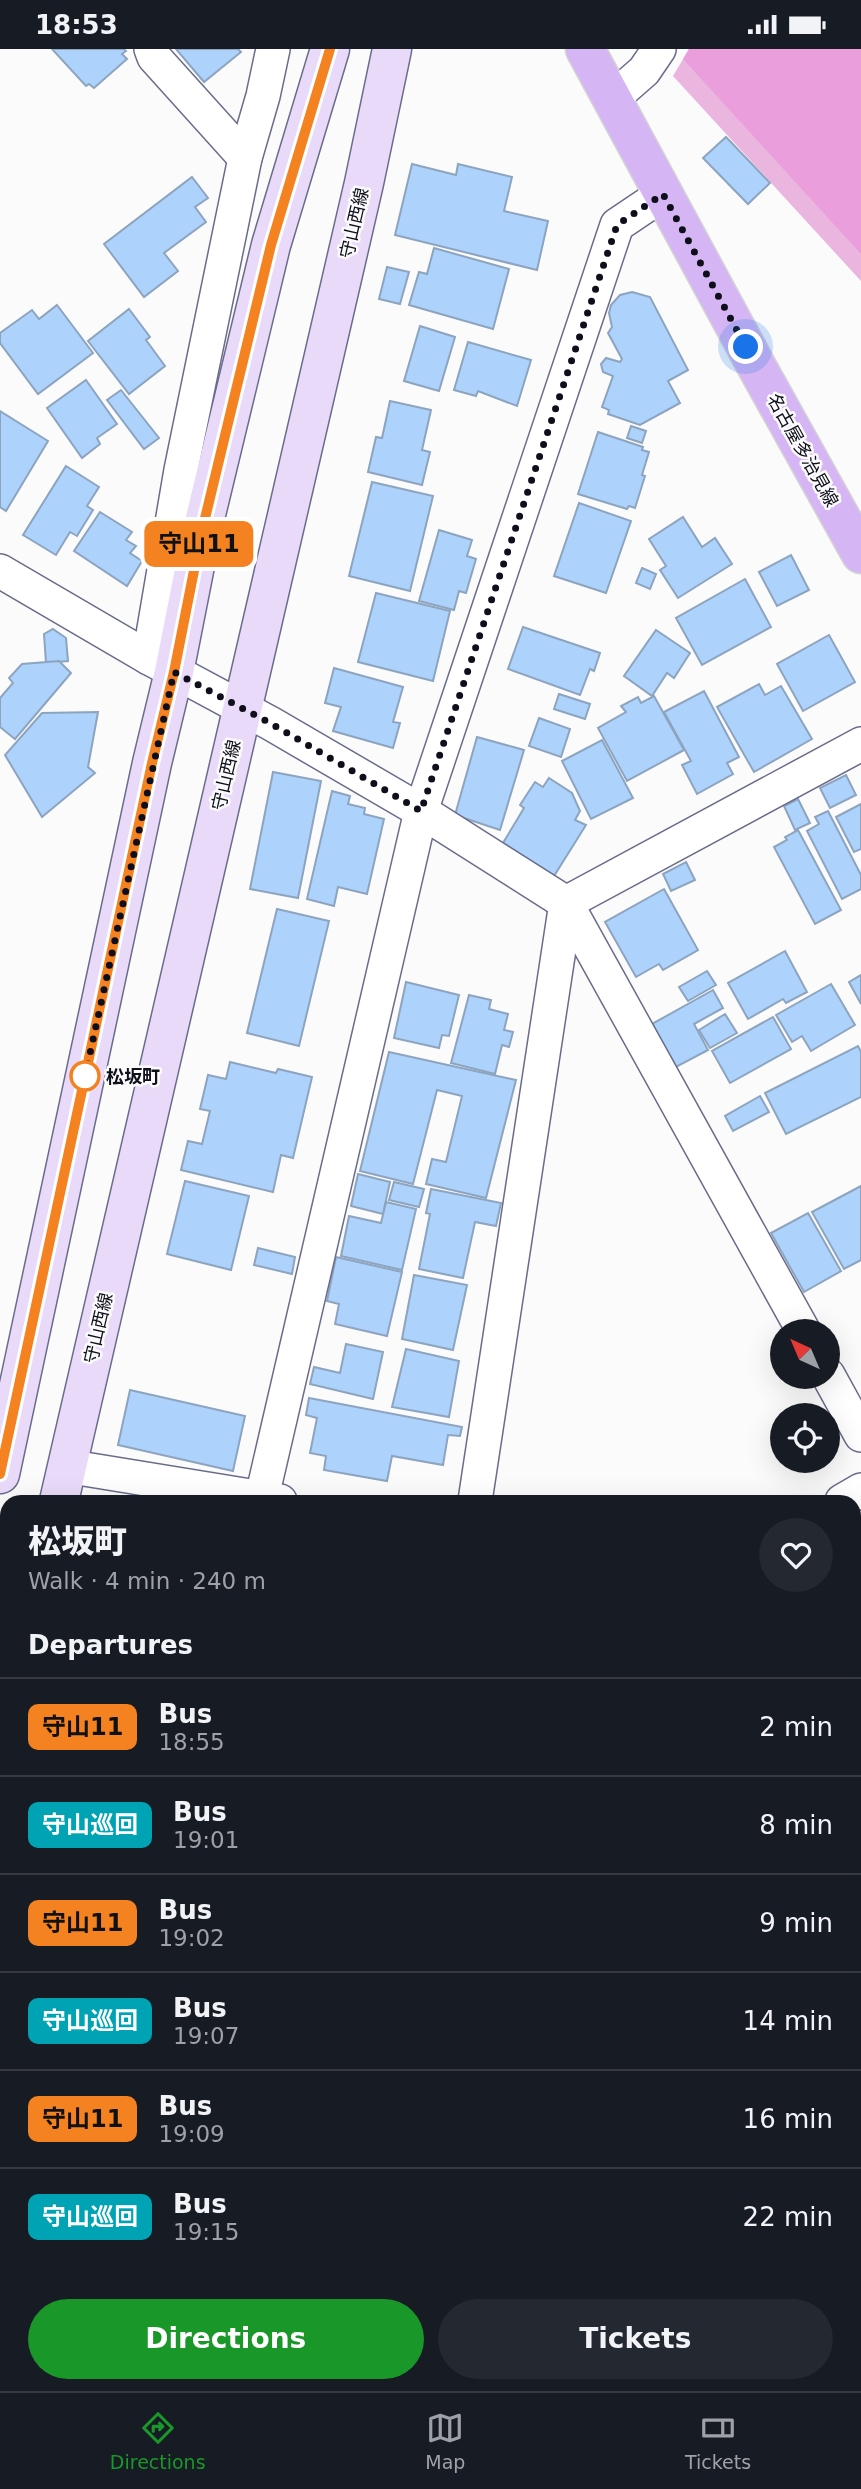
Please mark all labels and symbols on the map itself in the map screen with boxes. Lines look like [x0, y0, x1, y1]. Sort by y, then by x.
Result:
street label: 守山西線 [336, 186, 372, 260]
your location [728, 329, 763, 364]
street label: 名古屋多治見線 [763, 390, 843, 510]
line badge: 守山11 [150, 521, 248, 567]
street label: 守山西線 [208, 738, 244, 812]
marker: 松坂町 [70, 1061, 100, 1091]
place label: 松坂町 [106, 1066, 160, 1087]
street label: 守山西線 [80, 1291, 116, 1365]
north arrow [770, 1319, 840, 1389]

